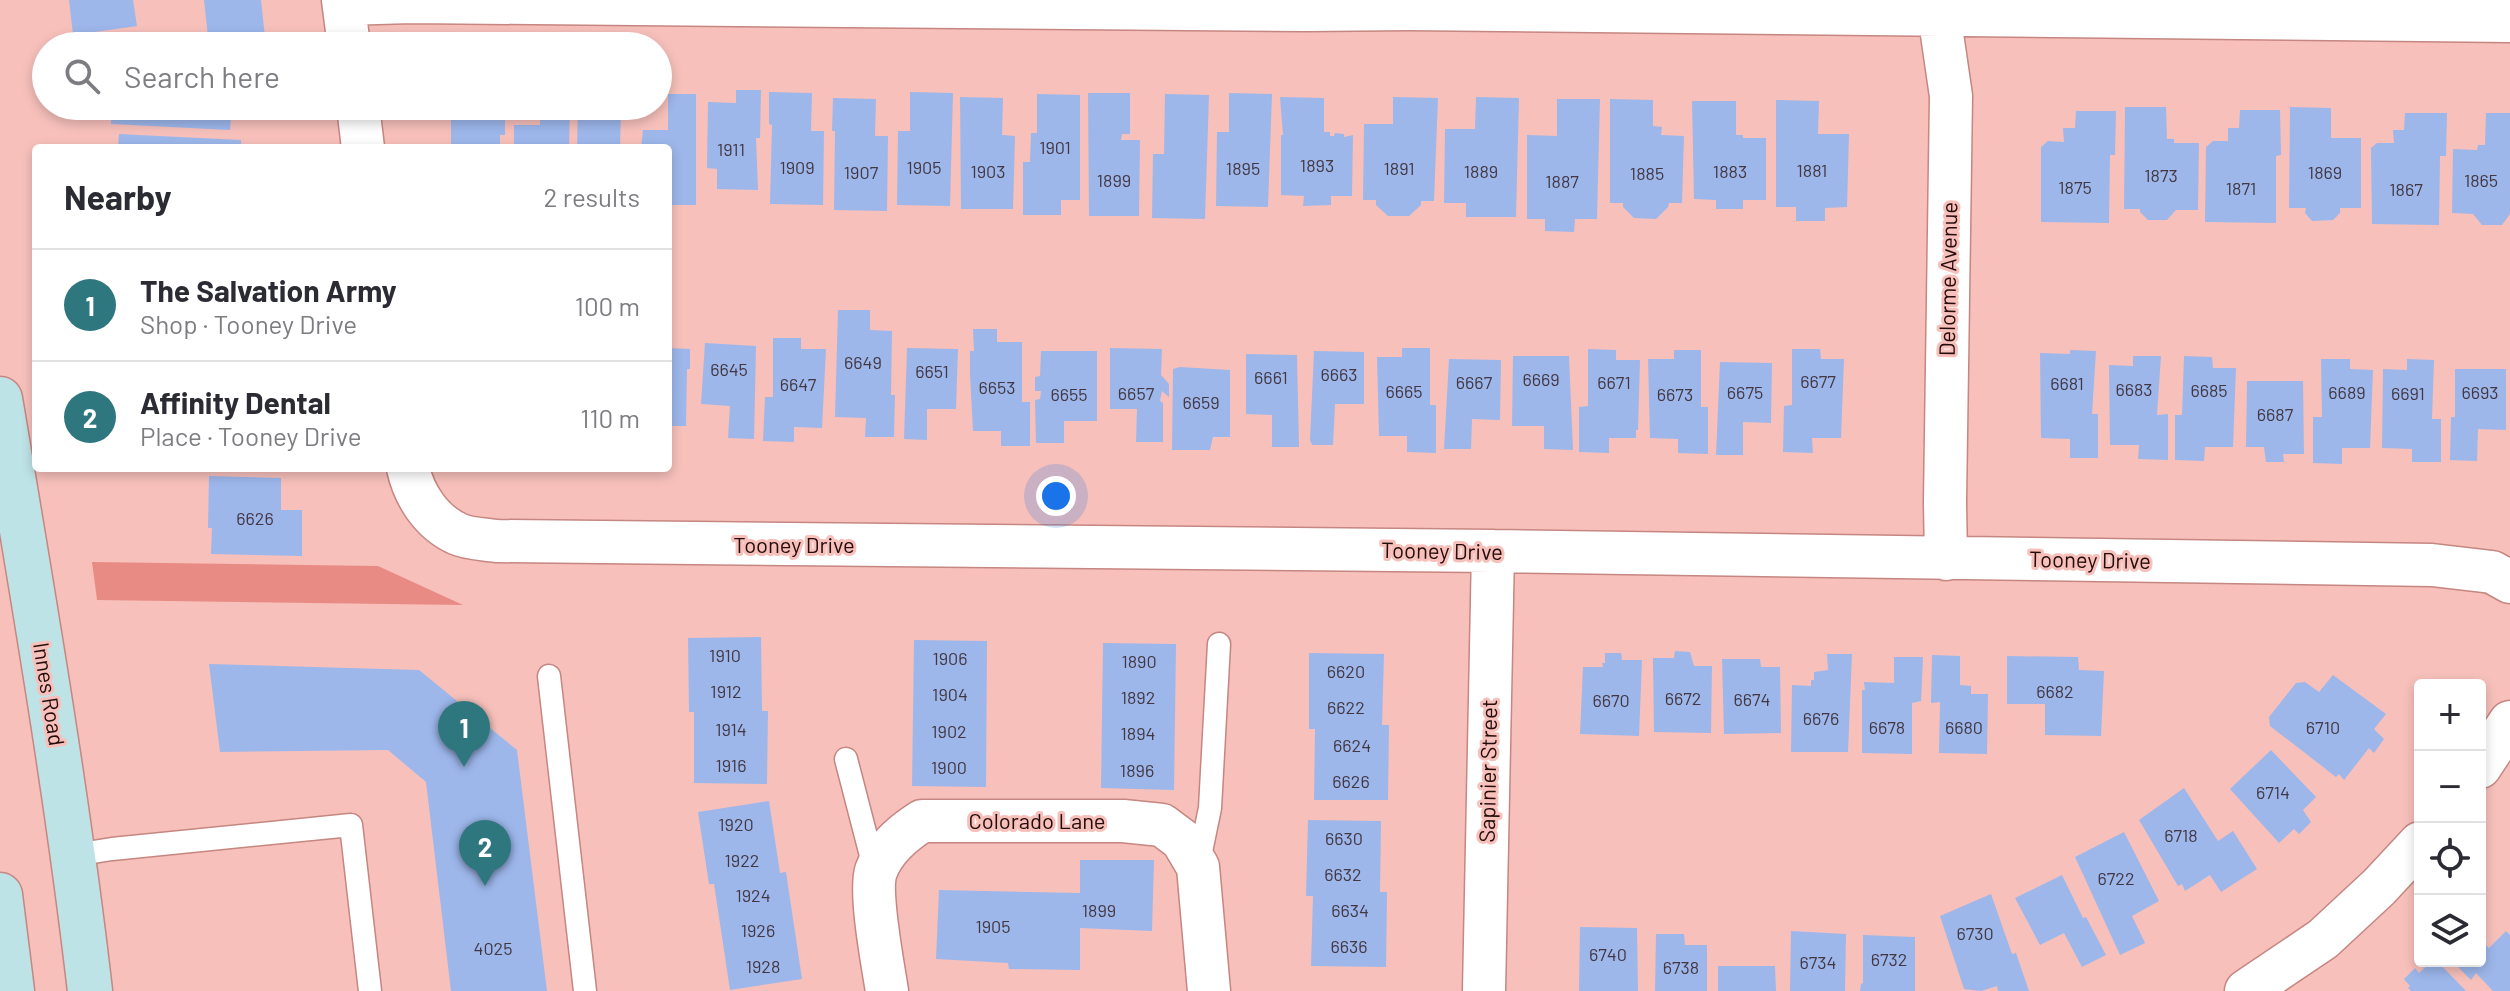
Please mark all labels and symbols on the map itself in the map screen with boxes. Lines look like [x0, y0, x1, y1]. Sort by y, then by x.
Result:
house number: 1901 [1039, 136, 1071, 158]
house number: 1911 [717, 138, 745, 160]
house number: 1893 [1300, 154, 1334, 176]
house number: 1909 [779, 156, 815, 178]
house number: 1905 [906, 156, 942, 178]
house number: 1895 [1226, 157, 1260, 179]
house number: 1891 [1384, 157, 1415, 179]
house number: 1881 [1797, 159, 1827, 181]
house number: 1903 [970, 160, 1006, 182]
house number: 1889 [1464, 160, 1498, 182]
house number: 1883 [1713, 160, 1747, 182]
house number: 1907 [844, 161, 879, 183]
house number: 1869 [2308, 161, 2342, 183]
house number: 1885 [1630, 162, 1664, 184]
house number: 1873 [2144, 164, 2178, 186]
house number: 1899 [1097, 169, 1131, 191]
house number: 1865 [2464, 169, 2498, 191]
house number: 1887 [1545, 170, 1579, 192]
house number: 1875 [2058, 176, 2092, 198]
house number: 1871 [2226, 177, 2256, 199]
house number: 1867 [2389, 178, 2423, 200]
street label: Delorme Avenue [1933, 202, 1961, 356]
house number: 6649 [844, 351, 882, 373]
house number: 6645 [710, 358, 748, 380]
house number: 6651 [915, 360, 949, 382]
house number: 6663 [1320, 363, 1358, 385]
house number: 6661 [1254, 366, 1288, 388]
house number: 6669 [1522, 368, 1560, 390]
house number: 6677 [1800, 370, 1836, 392]
house number: 6667 [1456, 371, 1493, 393]
house number: 6671 [1597, 371, 1631, 393]
house number: 6681 [2050, 372, 2084, 394]
house number: 6647 [780, 373, 817, 395]
house number: 6653 [978, 376, 1016, 398]
house number: 6683 [2115, 378, 2153, 400]
house number: 6685 [2190, 379, 2228, 401]
house number: 6665 [1385, 380, 1423, 402]
house number: 6675 [1727, 381, 1763, 403]
house number: 6689 [2328, 381, 2366, 403]
house number: 6693 [2461, 381, 2499, 403]
house number: 6657 [1118, 382, 1155, 404]
house number: 6691 [2391, 382, 2425, 404]
house number: 6655 [1050, 383, 1088, 405]
house number: 6673 [1657, 383, 1693, 405]
house number: 6659 [1182, 391, 1220, 413]
house number: 6687 [2257, 403, 2294, 425]
your location [1036, 476, 1076, 516]
house number: 6626 [236, 507, 274, 529]
street label: Tooney Drive [733, 531, 855, 557]
street label: Tooney Drive [1381, 536, 1503, 564]
street label: Tooney Drive [2029, 545, 2151, 573]
street label: Innes Road [29, 640, 71, 747]
house number: 1910 [709, 644, 741, 666]
house number: 1906 [932, 647, 968, 669]
house number: 1890 [1121, 650, 1157, 672]
house number: 6620 [1327, 660, 1365, 682]
house number: 1912 [710, 680, 742, 702]
house number: 6682 [2036, 680, 2074, 702]
house number: 1904 [932, 683, 968, 705]
house number: 1892 [1121, 686, 1155, 708]
house number: 6672 [1665, 687, 1701, 709]
house number: 6674 [1734, 688, 1770, 710]
house number: 6670 [1592, 689, 1630, 711]
house number: 6622 [1327, 696, 1365, 718]
street label: Sapinier Street [1473, 699, 1501, 843]
pin: 1 [438, 701, 490, 767]
house number: 6676 [1803, 707, 1839, 729]
house number: 6678 [1869, 716, 1905, 738]
house number: 6680 [1945, 716, 1983, 738]
house number: 6710 [2306, 716, 2340, 738]
house number: 1914 [715, 718, 747, 740]
house number: 1902 [931, 720, 967, 742]
house number: 1894 [1121, 722, 1155, 744]
house number: 6624 [1333, 734, 1371, 756]
house number: 1916 [716, 754, 746, 776]
house number: 1900 [931, 756, 967, 778]
house number: 1896 [1120, 759, 1154, 781]
house number: 6626 [1332, 770, 1370, 792]
house number: 6714 [2256, 781, 2290, 803]
street label: Colorado Lane [968, 807, 1106, 833]
house number: 1920 [718, 813, 754, 835]
pin: 2 [459, 820, 511, 886]
house number: 6718 [2164, 824, 2198, 846]
house number: 6630 [1325, 827, 1363, 849]
house number: 1922 [725, 849, 759, 871]
house number: 6632 [1324, 863, 1362, 885]
house number: 6722 [2097, 867, 2135, 889]
house number: 1924 [735, 884, 771, 906]
house number: 1899 [1082, 899, 1116, 921]
house number: 6634 [1331, 899, 1369, 921]
house number: 1905 [975, 915, 1011, 937]
house number: 1926 [741, 919, 775, 941]
house number: 6730 [1956, 922, 1994, 944]
house number: 6636 [1330, 935, 1368, 957]
house number: 4025 [474, 937, 513, 959]
house number: 6740 [1589, 943, 1627, 965]
house number: 6732 [1871, 948, 1907, 970]
house number: 6734 [1800, 951, 1836, 973]
house number: 1928 [746, 955, 780, 977]
house number: 6738 [1663, 956, 1699, 978]

